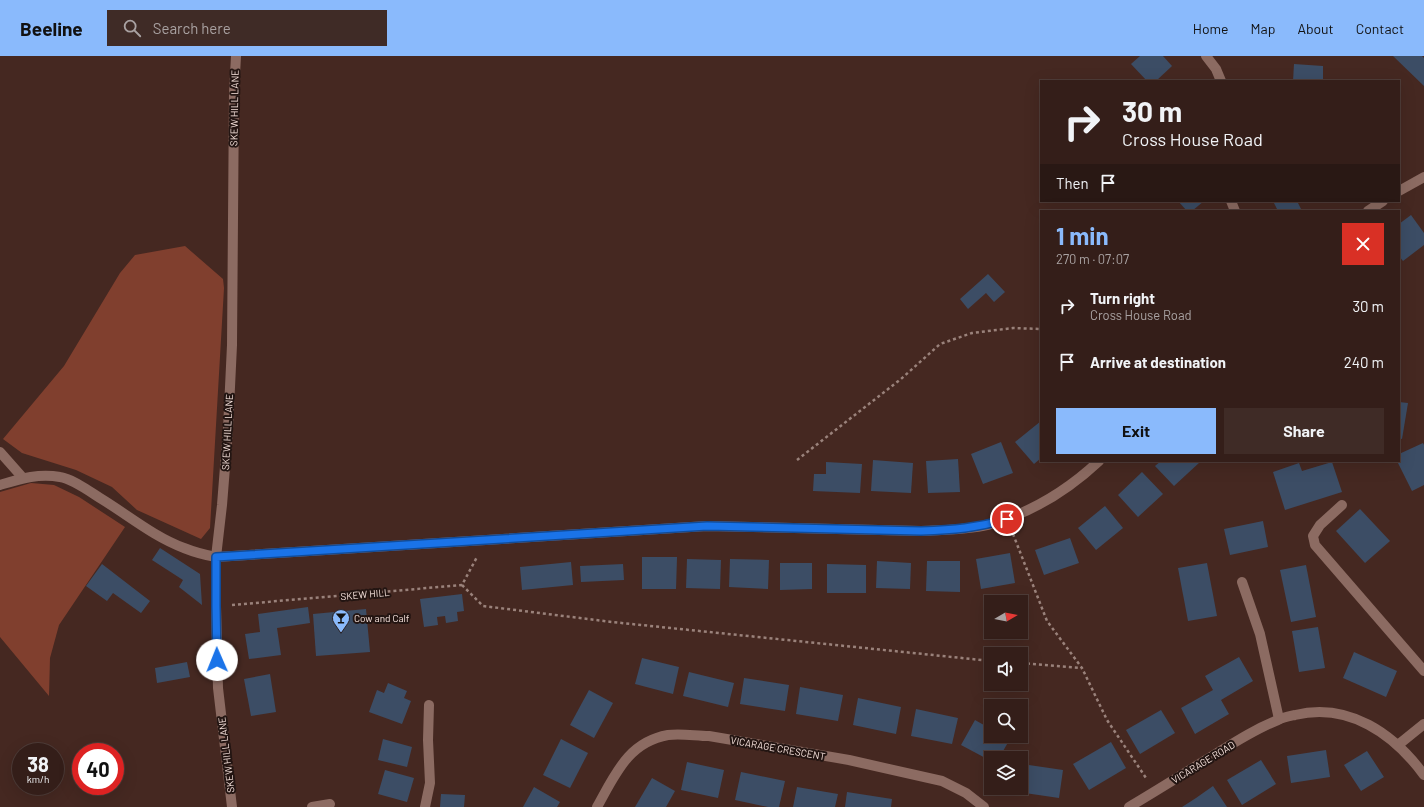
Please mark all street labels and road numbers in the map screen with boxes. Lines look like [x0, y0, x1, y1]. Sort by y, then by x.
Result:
street label: SKEW HILL LANE [227, 70, 241, 146]
street label: SKEW HILL LANE [219, 394, 235, 470]
street label: SKEW HILL [340, 586, 390, 602]
street label: SKEW HILL LANE [215, 716, 237, 794]
street label: VICARAGE CRESCENT [730, 734, 827, 762]
street label: VICARAGE ROAD [1169, 738, 1237, 786]

